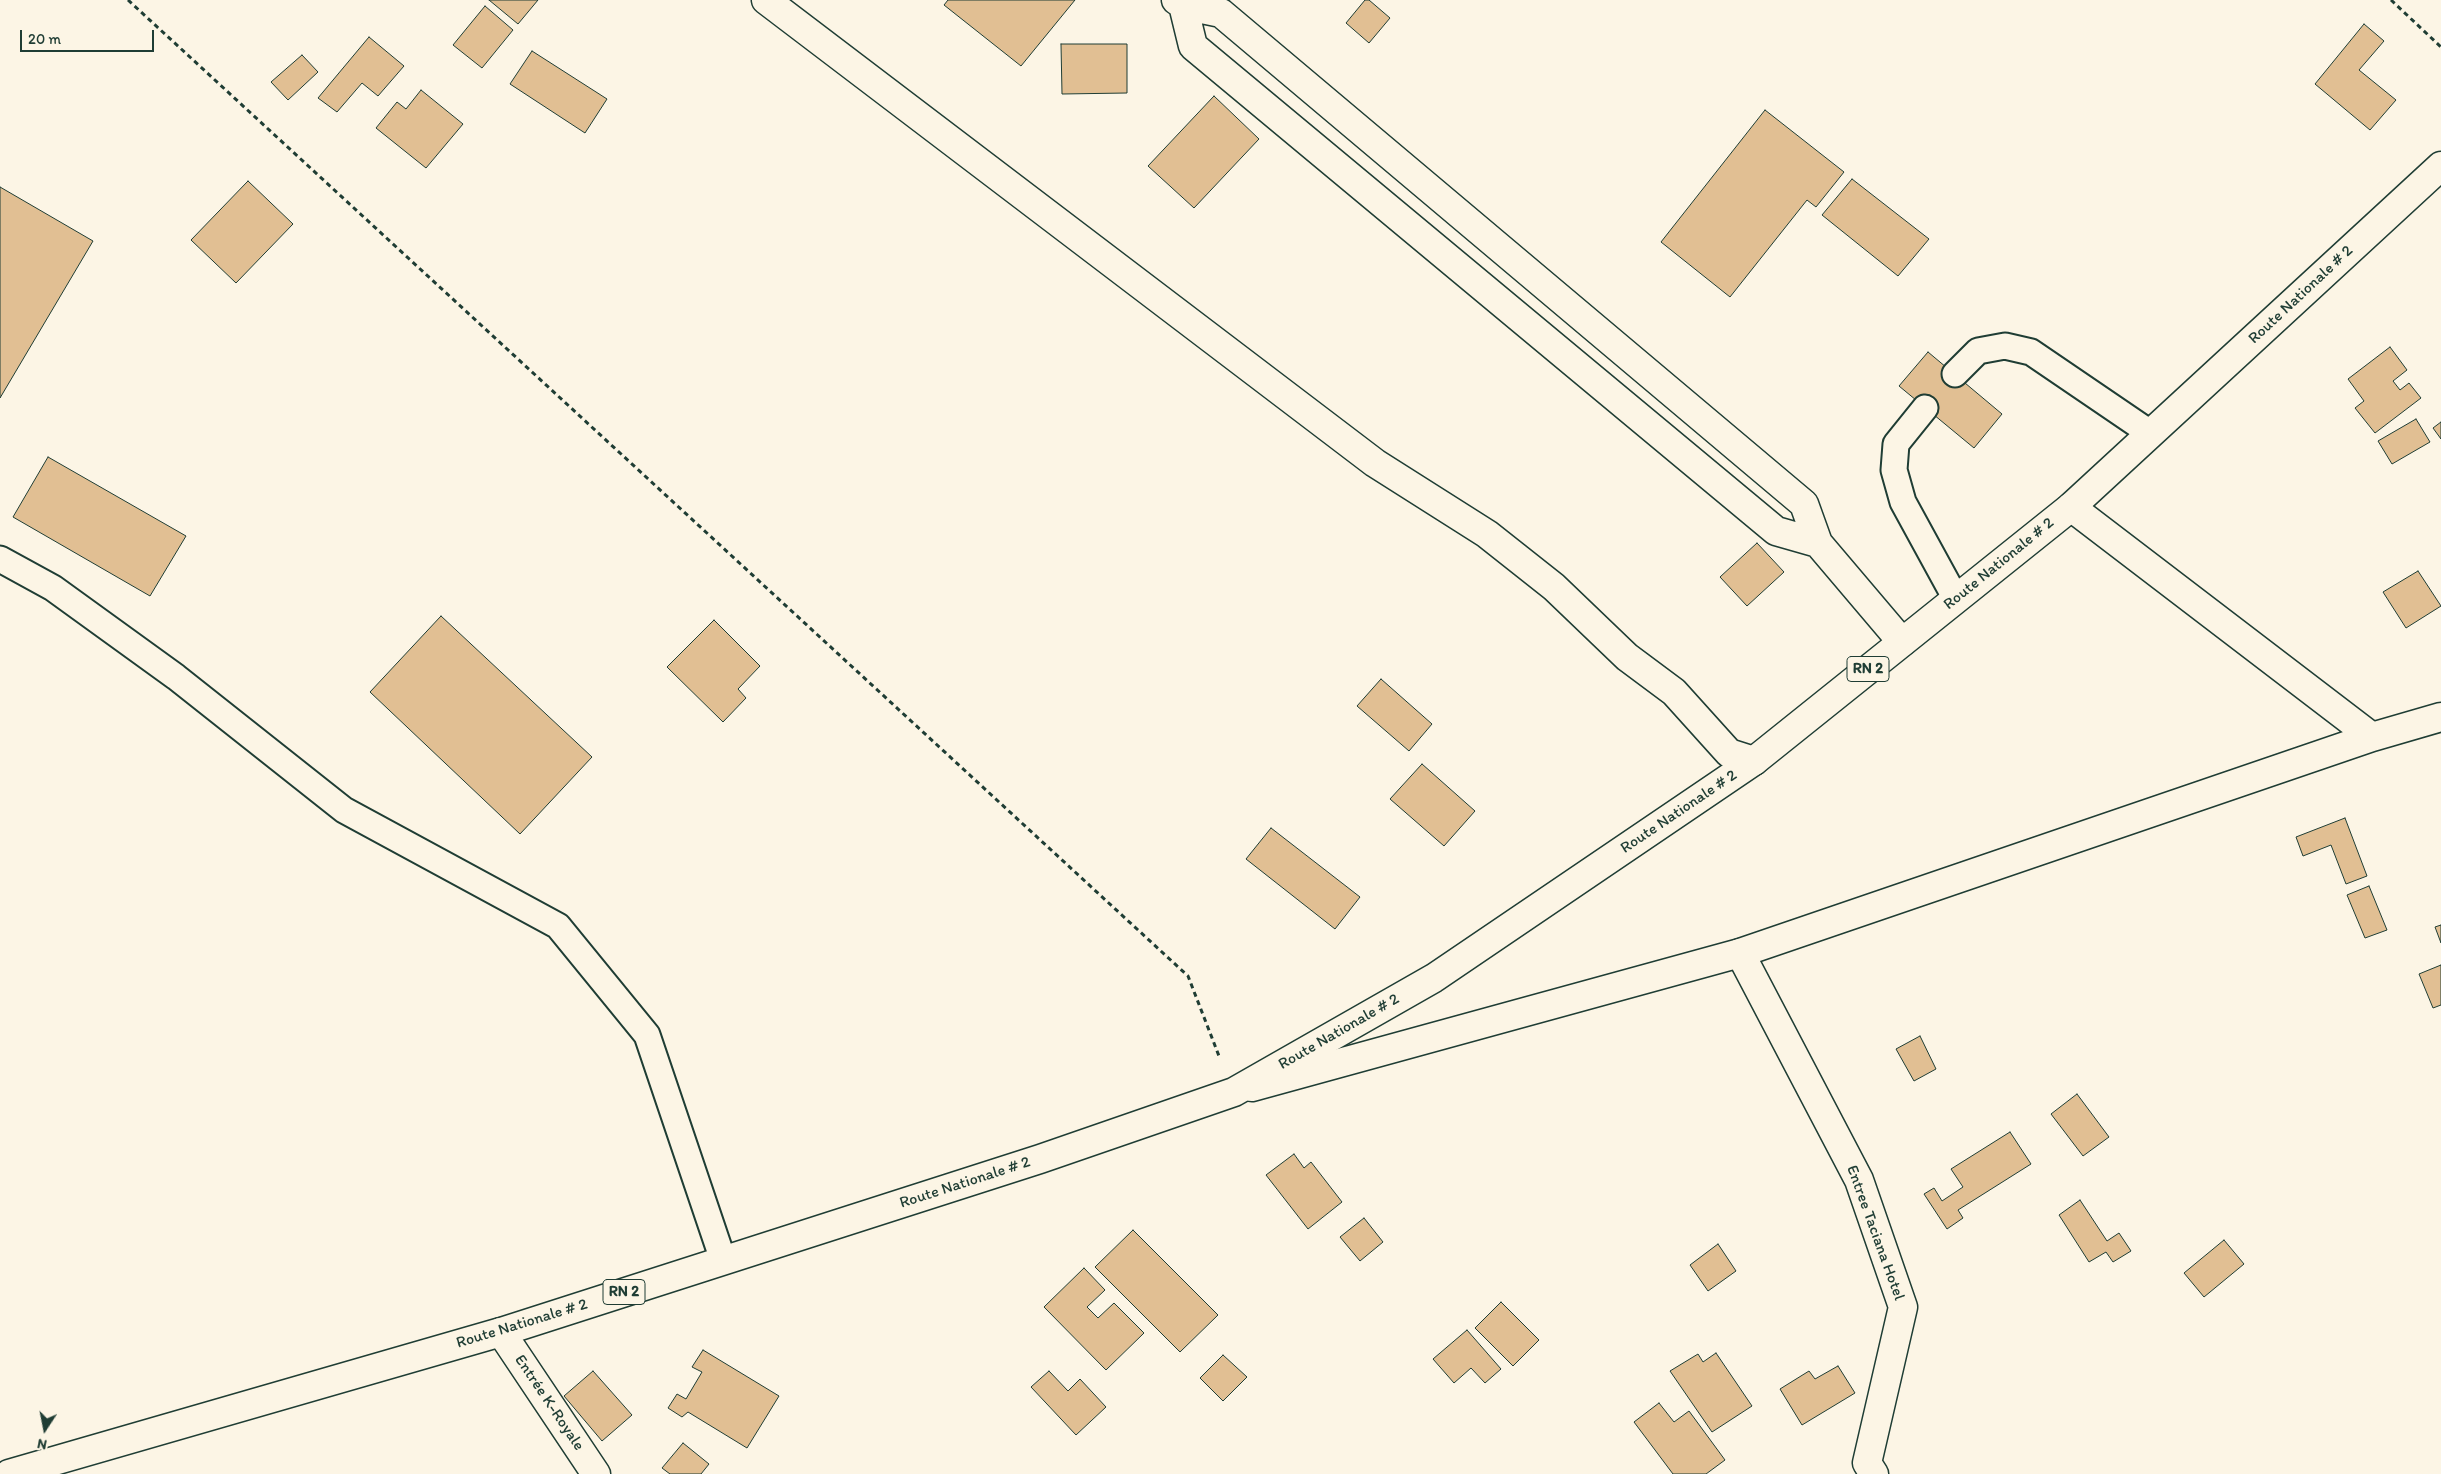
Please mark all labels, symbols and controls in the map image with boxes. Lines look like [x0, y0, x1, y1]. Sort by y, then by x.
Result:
scale bar [22, 20, 156, 52]
text: 20 m [28, 30, 61, 48]
street label: Route Nationale # 2 [2245, 242, 2357, 348]
street label: Route Nationale # 2 [1940, 514, 2058, 614]
road number: RN 2 [1847, 656, 1889, 682]
street label: Route Nationale # 2 [1617, 766, 1741, 858]
street label: Route Nationale # 2 [1275, 990, 1403, 1074]
street label: Route Nationale # 2 [897, 1153, 1033, 1213]
street label: Entree Taciana Hotel [1842, 1163, 1908, 1303]
road number: RN 2 [603, 1280, 645, 1304]
street label: Route Nationale # 2 [454, 1295, 590, 1353]
street label: Entrée K-Royale [510, 1351, 588, 1455]
north arrow [20, 1404, 70, 1454]
text: N [36, 1435, 48, 1453]

